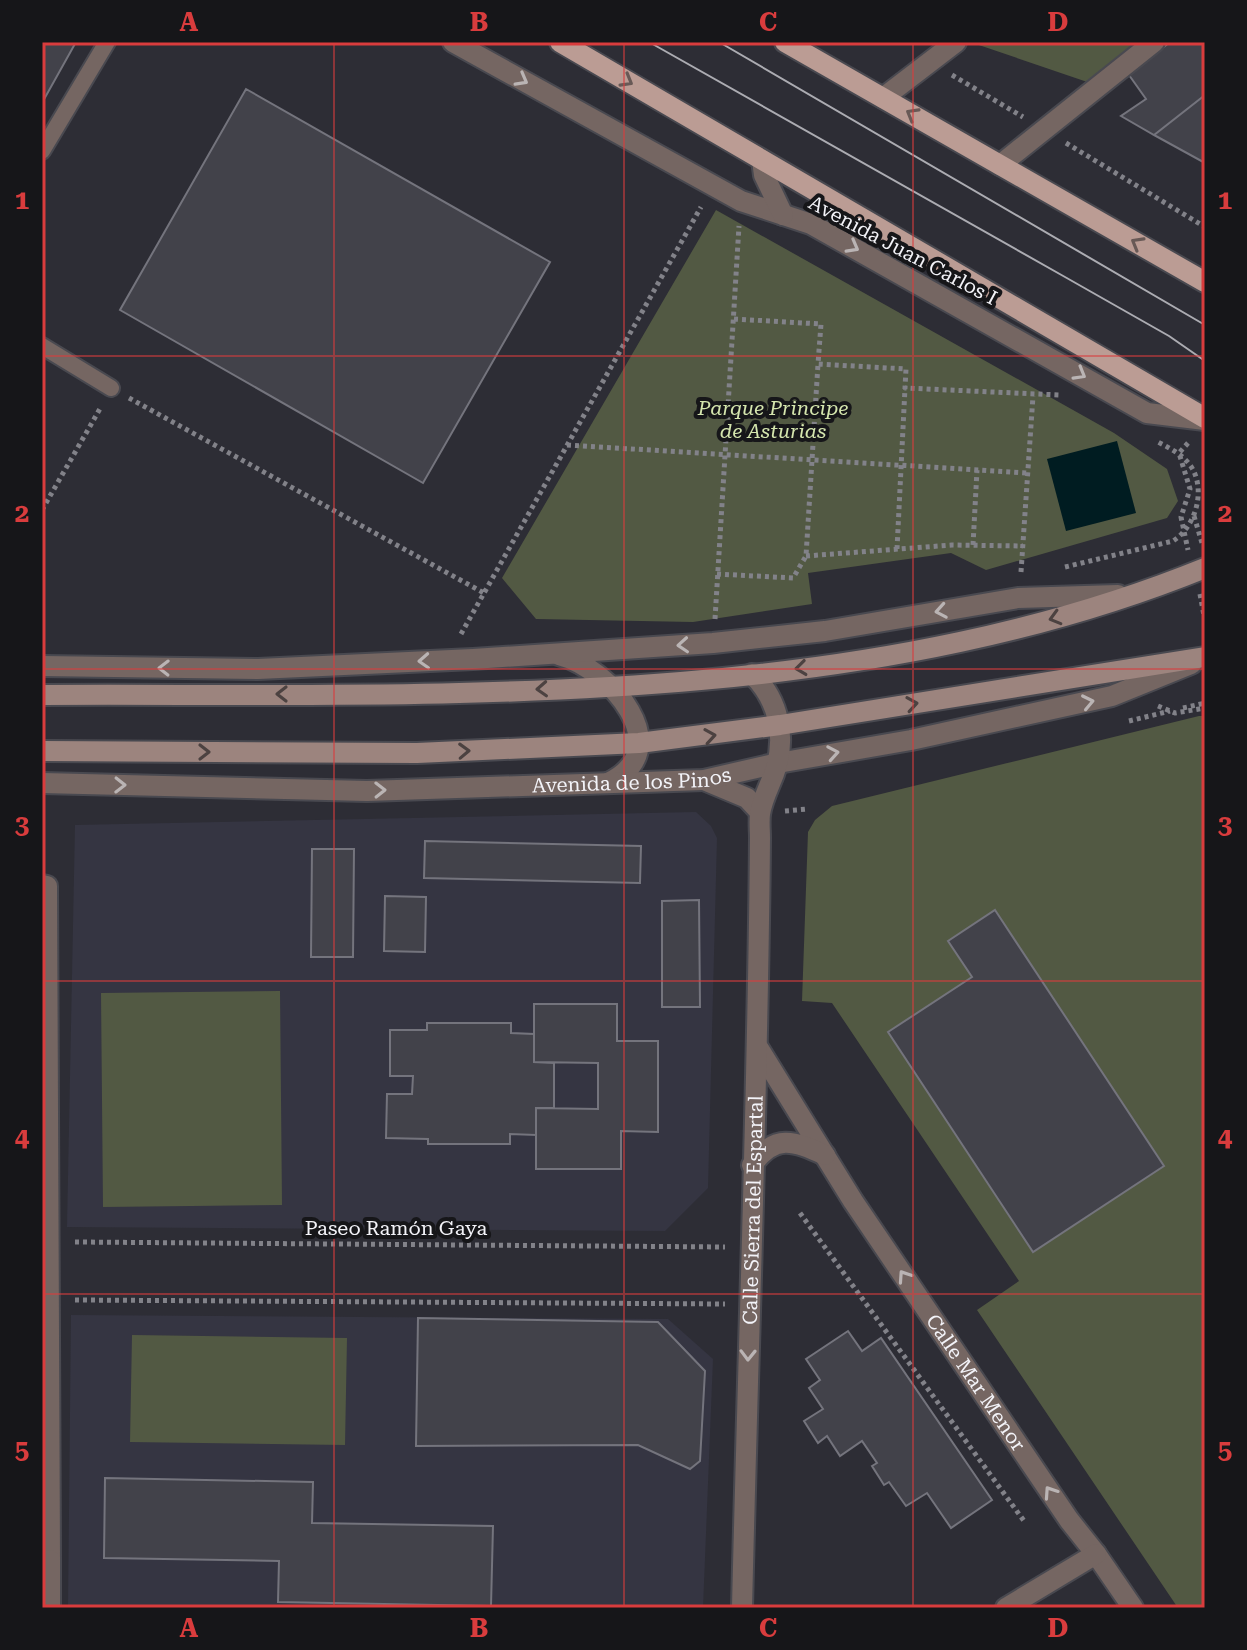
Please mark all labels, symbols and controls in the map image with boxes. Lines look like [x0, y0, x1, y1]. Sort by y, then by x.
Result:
text: A [180, 7, 199, 37]
text: B [470, 7, 488, 37]
text: C [759, 7, 777, 37]
text: D [1048, 7, 1068, 37]
one-way arrow [513, 70, 527, 86]
one-way arrow [618, 71, 633, 87]
one-way arrow [906, 108, 921, 124]
text: 1 [15, 185, 29, 215]
text: 1 [1218, 185, 1232, 215]
street label: Avenida Juan Carlos I [805, 190, 1001, 310]
one-way arrow [844, 237, 858, 253]
one-way arrow [1131, 237, 1146, 253]
one-way arrow [1071, 364, 1086, 380]
park label: Parque Principe de Asturias [697, 396, 848, 443]
text: 2 [15, 498, 29, 528]
text: 2 [1218, 498, 1232, 528]
one-way arrow [934, 602, 948, 619]
one-way arrow [1049, 609, 1063, 625]
one-way arrow [677, 636, 690, 653]
one-way arrow [417, 652, 430, 669]
one-way arrow [157, 659, 170, 676]
one-way arrow [794, 660, 807, 677]
one-way arrow [535, 680, 548, 697]
one-way arrow [275, 685, 288, 703]
one-way arrow [1080, 694, 1094, 711]
one-way arrow [905, 696, 919, 713]
one-way arrow [703, 728, 716, 745]
one-way arrow [458, 742, 471, 759]
one-way arrow [198, 743, 211, 761]
one-way arrow [826, 746, 840, 763]
street label: Avenida de los Pinos [532, 762, 733, 798]
one-way arrow [114, 776, 127, 793]
one-way arrow [374, 782, 387, 799]
text: 3 [15, 810, 29, 840]
text: 3 [1218, 810, 1232, 840]
street label: Calle Sierra del Espartal [738, 1095, 768, 1325]
text: 4 [15, 1122, 30, 1152]
text: 4 [1218, 1122, 1233, 1152]
street label: Paseo Ramón Gaya [305, 1216, 487, 1240]
one-way arrow [899, 1271, 914, 1285]
street label: Calle Mar Menor [921, 1310, 1031, 1456]
one-way arrow [739, 1349, 756, 1362]
text: 5 [15, 1435, 29, 1465]
text: 5 [1218, 1435, 1232, 1465]
one-way arrow [1045, 1486, 1060, 1500]
text: A [180, 1613, 199, 1643]
text: B [470, 1613, 488, 1643]
text: C [759, 1613, 777, 1643]
text: D [1048, 1613, 1068, 1643]

